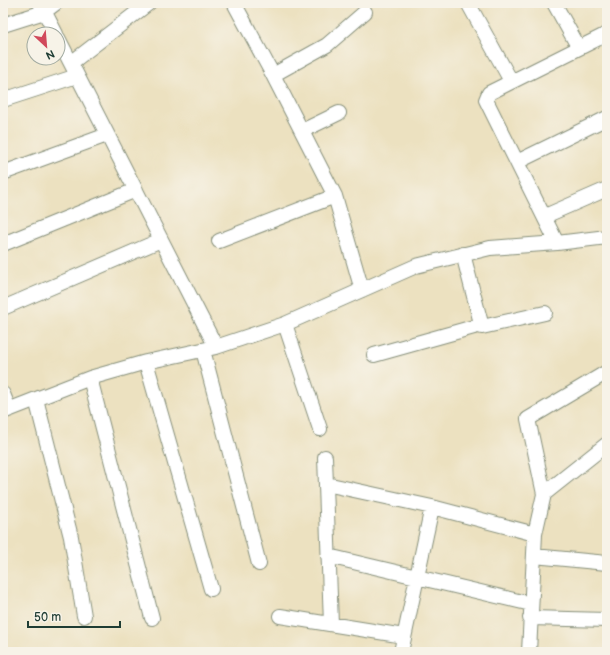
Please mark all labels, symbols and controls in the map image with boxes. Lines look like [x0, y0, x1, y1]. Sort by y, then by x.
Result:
north arrow [26, 26, 66, 66]
text: N [44, 47, 57, 62]
scale bar [28, 603, 120, 629]
text: 50 m [34, 610, 61, 625]

